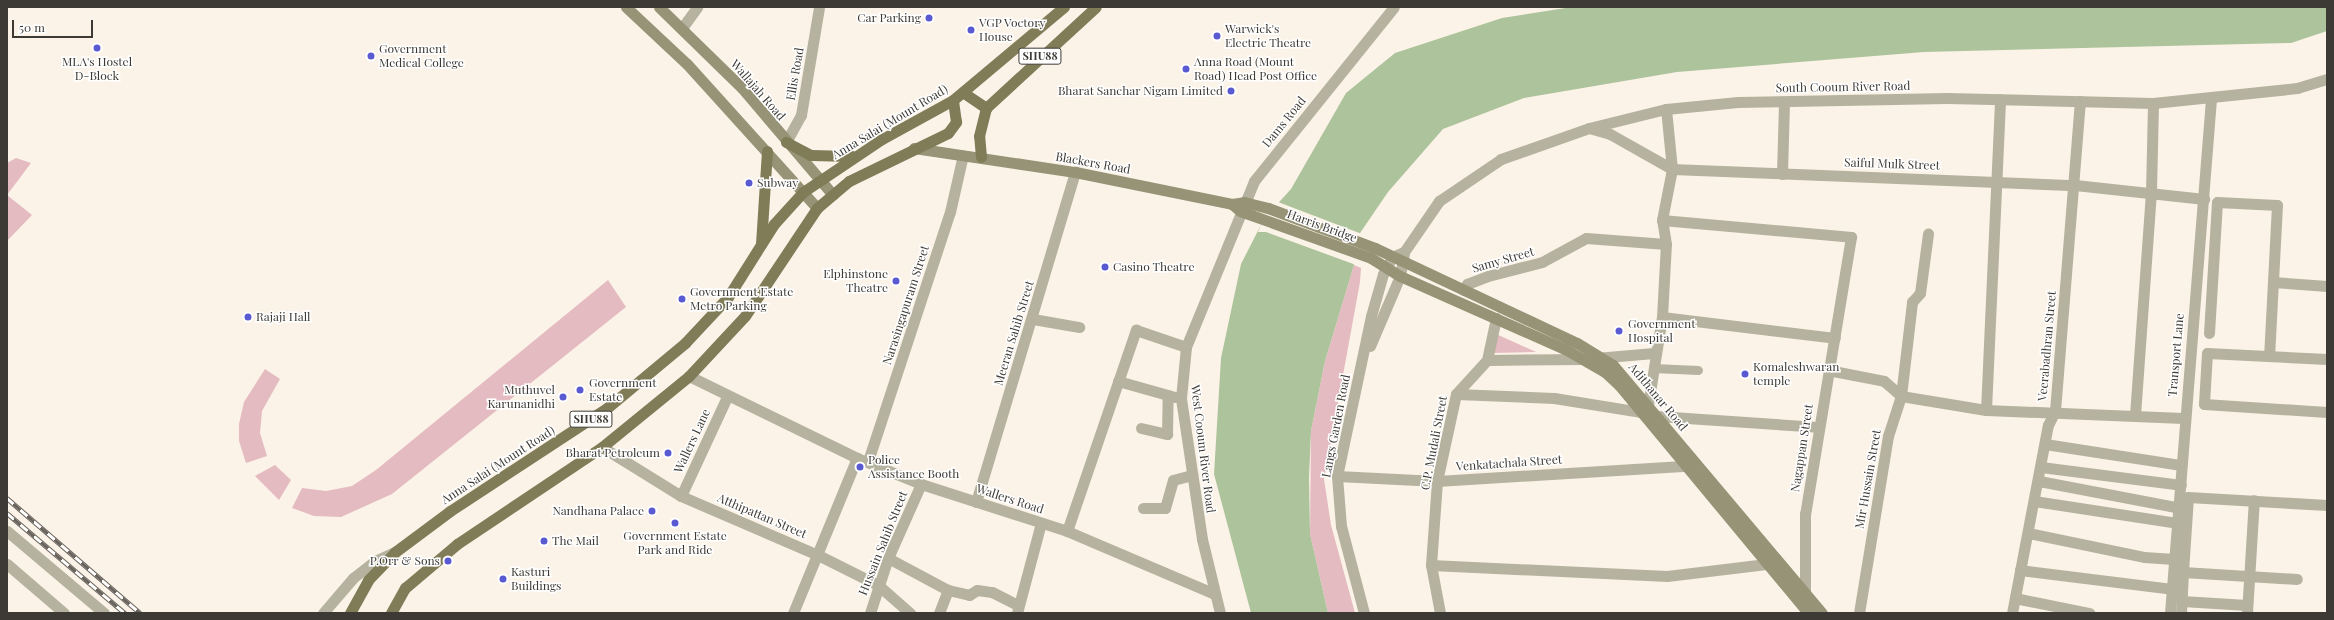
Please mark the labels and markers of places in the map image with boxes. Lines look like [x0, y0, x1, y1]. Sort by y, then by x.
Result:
place label: Car Parking [857, 11, 921, 25]
marker: Car Parking [924, 13, 934, 23]
place label: VGP Voctory House [979, 16, 1046, 44]
place label: Warwick's Electric Theatre [1225, 22, 1311, 50]
marker: VGP Voctory House [966, 25, 976, 35]
marker: Warwick's Electric Theatre [1212, 31, 1222, 41]
place label: Government Medical College [379, 42, 464, 70]
marker: MLA's Hostel D-Block [92, 43, 102, 53]
marker: Government Medical College [366, 51, 376, 61]
place label: MLA's Hostel D-Block [62, 55, 132, 83]
place label: Anna Road (Mount Road) Head Post Office [1194, 55, 1317, 83]
marker: Anna Road (Mount Road) Head Post Office [1181, 64, 1191, 74]
place label: Bharat Sanchar Nigam Limited [1058, 84, 1223, 98]
marker: Bharat Sanchar Nigam Limited [1226, 86, 1236, 96]
place label: Subway [757, 176, 798, 190]
marker: Subway [744, 178, 754, 188]
place label: Casino Theatre [1113, 260, 1195, 274]
marker: Casino Theatre [1100, 262, 1110, 272]
place label: Elphinstone Theatre [823, 267, 888, 295]
marker: Elphinstone Theatre [891, 276, 901, 286]
place label: Government Estate Metro Parking [690, 285, 794, 313]
marker: Government Estate Metro Parking [677, 294, 687, 304]
place label: Rajaji Hall [256, 310, 311, 324]
marker: Rajaji Hall [243, 312, 253, 322]
place label: Government Hospital [1628, 317, 1695, 345]
marker: Government Hospital [1613, 325, 1625, 337]
place label: Komaleshwaran temple [1753, 360, 1839, 388]
marker: Komaleshwaran temple [1740, 369, 1750, 379]
place label: Government Estate [589, 376, 656, 404]
place label: Muthuvel Karunanidhi [487, 383, 555, 411]
marker: Government Estate [574, 384, 586, 396]
marker: Muthuvel Karunanidhi [558, 392, 568, 402]
place label: Bharat Petroleum [565, 446, 660, 460]
marker: Bharat Petroleum [663, 448, 673, 458]
place label: Police Assistance Booth [868, 453, 959, 481]
marker: Police Assistance Booth [855, 462, 865, 472]
place label: Nandhana Palace [552, 504, 644, 518]
marker: Nandhana Palace [647, 506, 657, 516]
marker: Government Estate Park and Ride [670, 518, 680, 528]
place label: Government Estate Park and Ride [623, 529, 727, 557]
place label: The Mail [552, 534, 599, 548]
marker: The Mail [539, 536, 549, 546]
place label: P.Orr & Sons [370, 554, 440, 568]
marker: P.Orr & Sons [443, 556, 453, 566]
place label: Kasturi Buildings [511, 565, 561, 593]
marker: Kasturi Buildings [498, 574, 508, 584]

